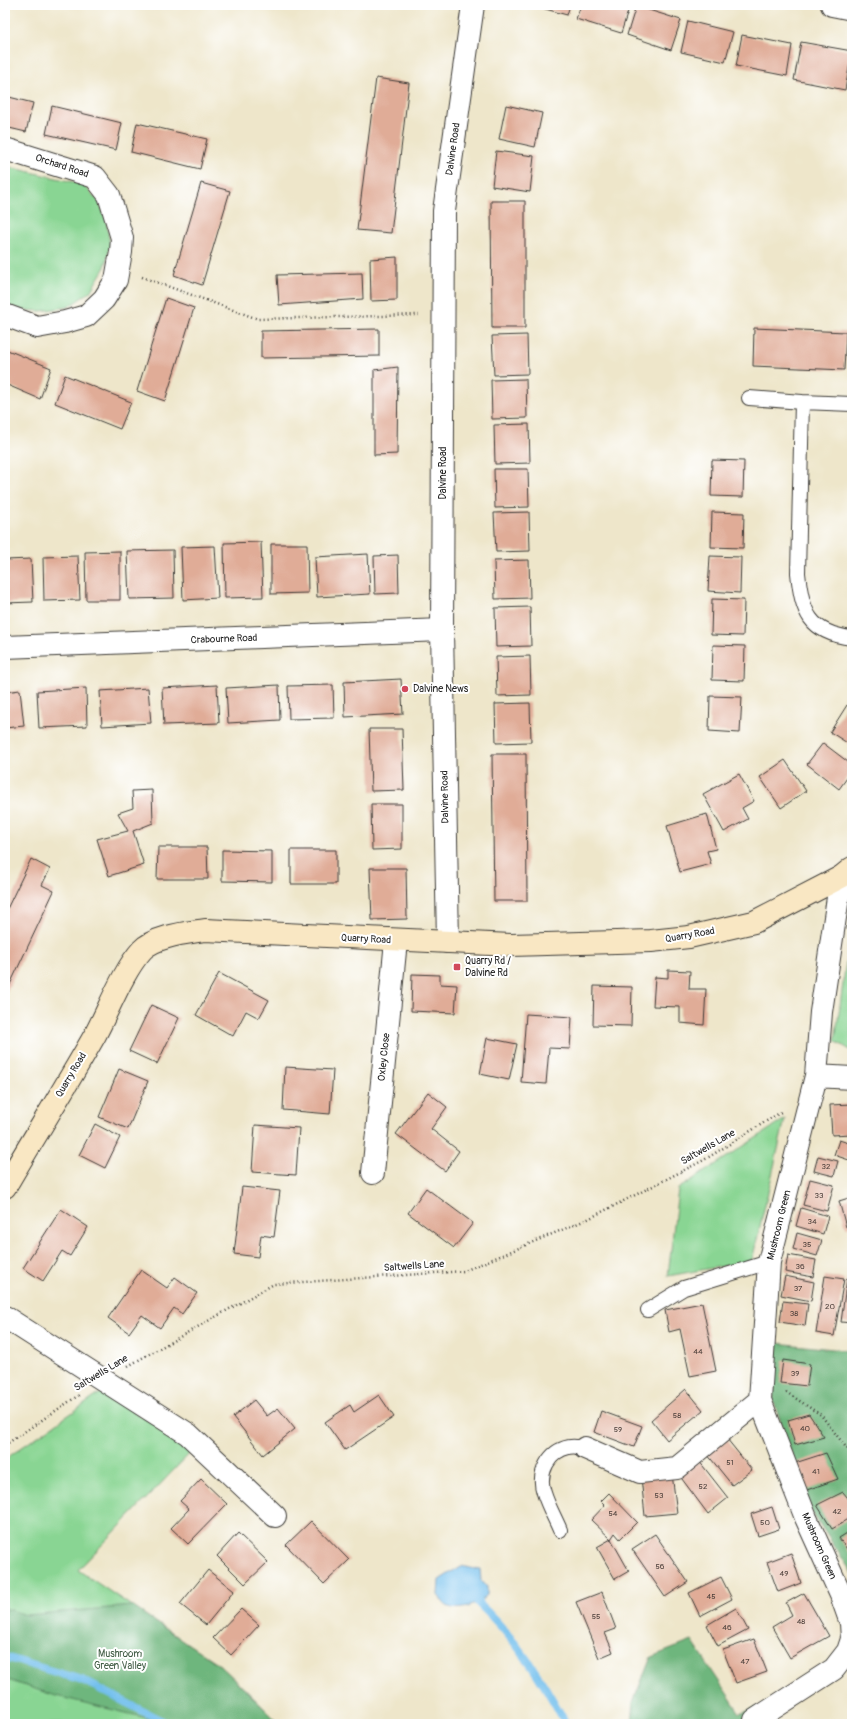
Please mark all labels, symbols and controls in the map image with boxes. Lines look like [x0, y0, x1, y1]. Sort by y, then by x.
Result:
street label: Dalvine Road [443, 122, 463, 176]
street label: Orchard Road [34, 152, 90, 180]
street label: Dalvine Road [437, 446, 449, 499]
street label: Crabourne Road [190, 632, 258, 646]
place label: Dalvine News [413, 683, 469, 695]
marker: Dalvine News [400, 684, 410, 694]
street label: Dalvine Road [439, 770, 451, 824]
street label: Quarry Road [664, 925, 716, 945]
street label: Quarry Road [341, 932, 391, 946]
place label: Quarry Rd / Dalvine Rd [465, 955, 511, 979]
marker: Quarry Rd / Dalvine Rd [452, 962, 462, 972]
street label: Oxley Close [376, 1032, 393, 1082]
street label: Quarry Road [53, 1050, 89, 1100]
street label: Saltwells Lane [679, 1127, 737, 1167]
house number: 32 [822, 1162, 831, 1171]
street label: Mushroom Green [765, 1189, 794, 1261]
house number: 33 [815, 1191, 824, 1200]
house number: 34 [807, 1217, 817, 1226]
house number: 35 [803, 1240, 811, 1249]
street label: Saltwells Lane [383, 1258, 445, 1274]
house number: 36 [795, 1262, 805, 1271]
house number: 37 [794, 1284, 803, 1293]
house number: 20 [825, 1302, 836, 1311]
house number: 38 [790, 1309, 798, 1318]
house number: 44 [693, 1347, 703, 1356]
street label: Saltwells Lane [72, 1352, 130, 1394]
house number: 39 [791, 1369, 799, 1378]
house number: 58 [673, 1411, 681, 1420]
house number: 40 [800, 1424, 811, 1433]
house number: 59 [614, 1425, 622, 1434]
house number: 51 [726, 1458, 734, 1467]
house number: 41 [812, 1467, 820, 1476]
house number: 52 [699, 1482, 708, 1491]
house number: 53 [655, 1491, 664, 1500]
house number: 42 [832, 1507, 842, 1516]
house number: 54 [609, 1509, 618, 1518]
street label: Mushroom Green [799, 1511, 839, 1581]
house number: 50 [760, 1518, 770, 1527]
house number: 56 [656, 1562, 665, 1571]
house number: 49 [780, 1569, 788, 1578]
house number: 45 [707, 1592, 715, 1601]
house number: 55 [592, 1612, 600, 1621]
house number: 48 [797, 1617, 805, 1626]
house number: 46 [722, 1623, 732, 1632]
park label: Mushroom Green Valley [94, 1648, 147, 1672]
house number: 47 [741, 1657, 750, 1666]

